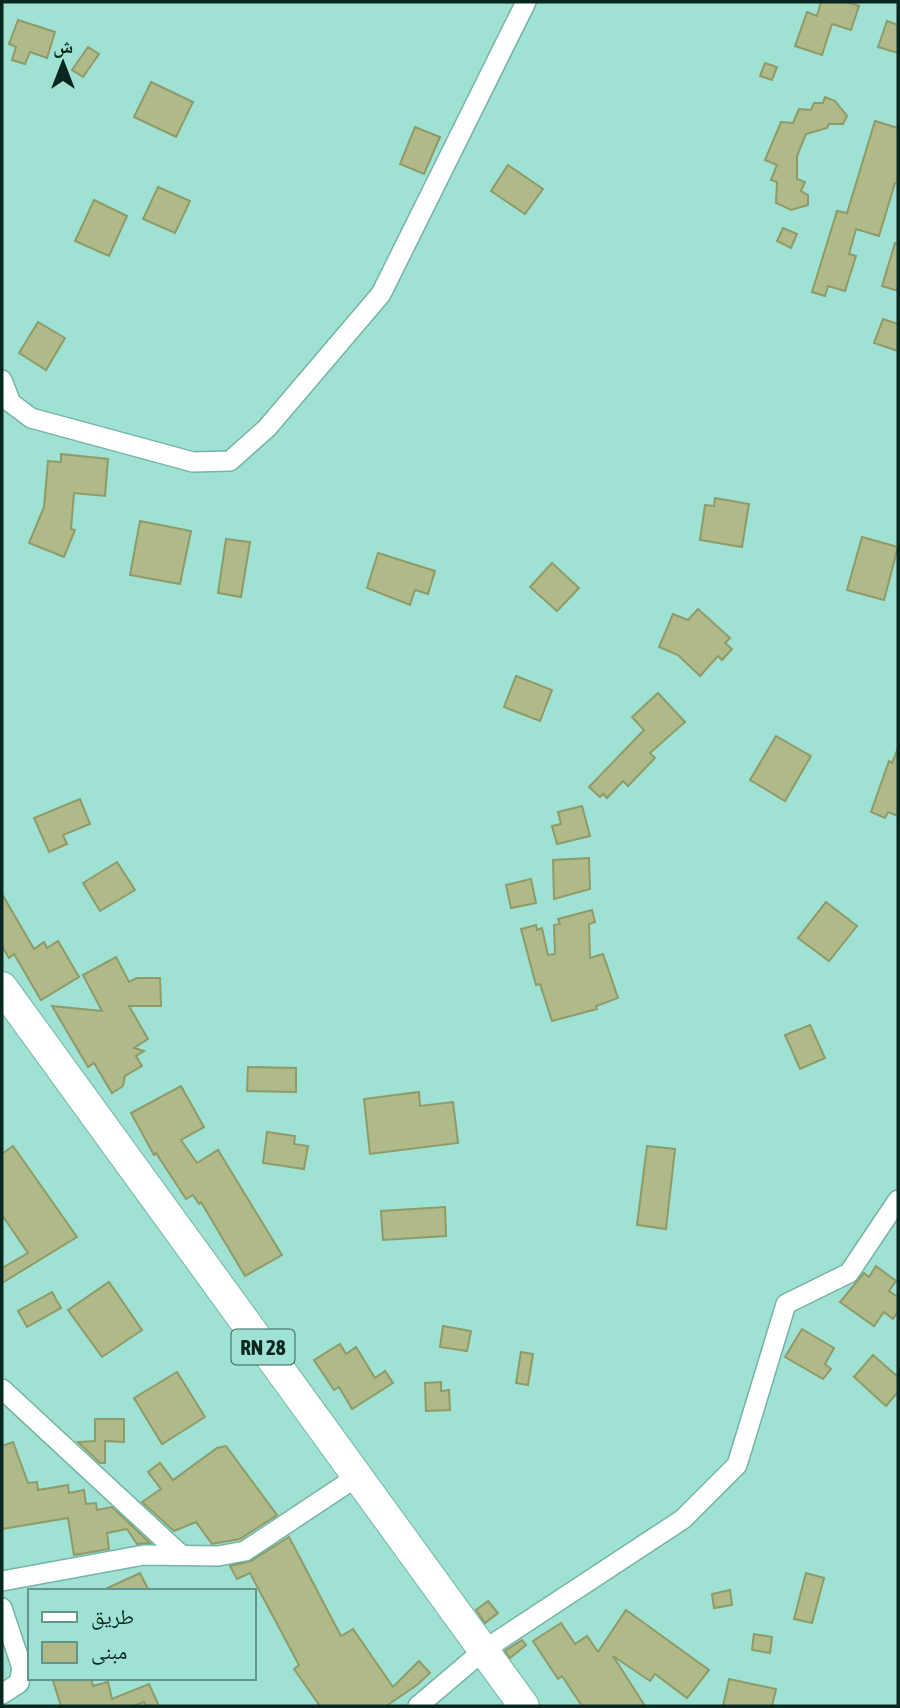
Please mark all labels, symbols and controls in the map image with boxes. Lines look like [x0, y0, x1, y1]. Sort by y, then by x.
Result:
north arrow [28, 28, 98, 98]
text: ش [53, 35, 73, 58]
road number: RN 28 [232, 1330, 294, 1364]
legend [28, 1589, 256, 1680]
text: طريق [91, 1604, 134, 1630]
text: مبنى [91, 1639, 127, 1665]

